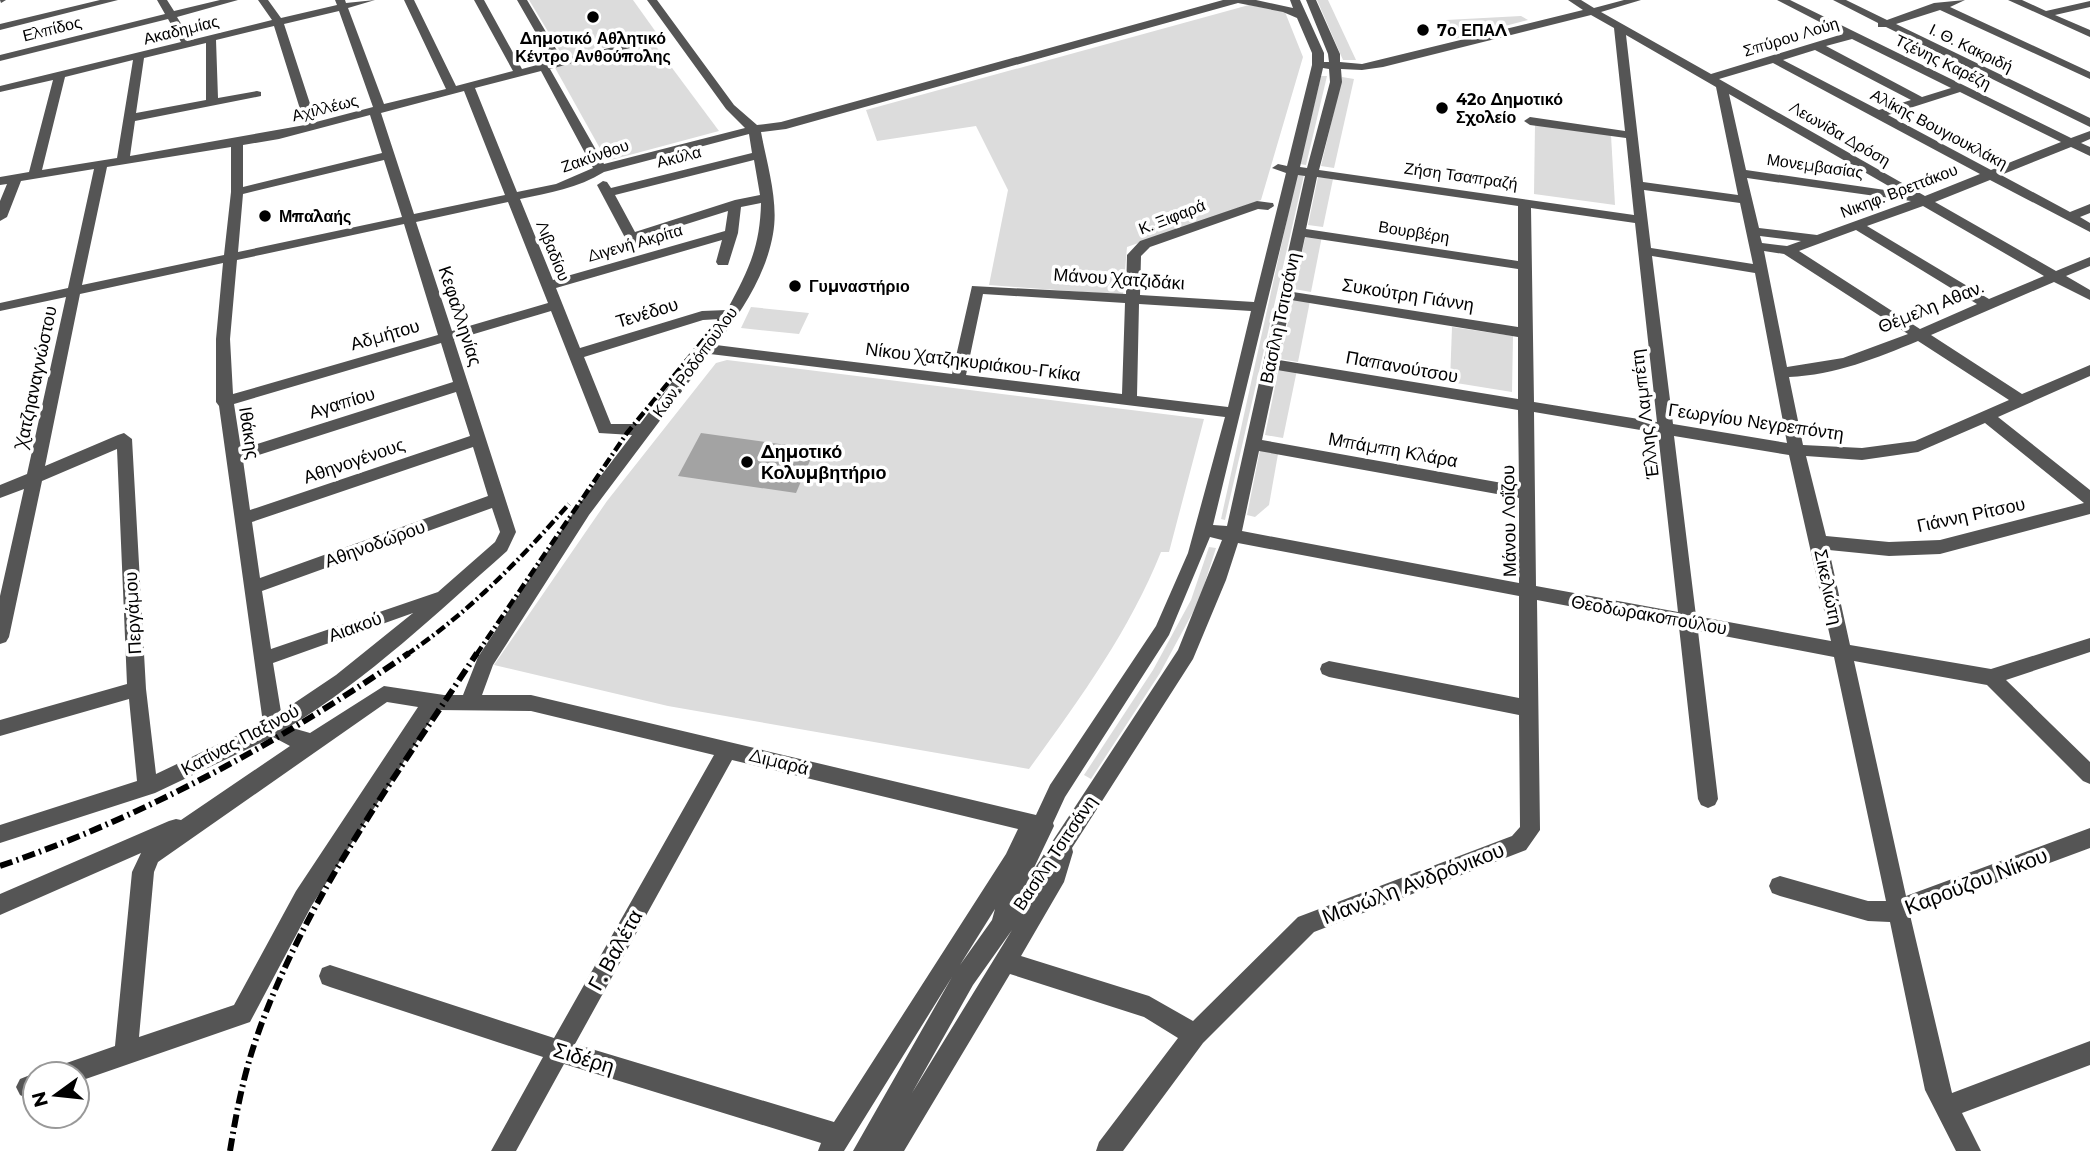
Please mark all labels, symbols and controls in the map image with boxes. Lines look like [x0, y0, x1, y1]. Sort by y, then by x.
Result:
marker: Δημοτικό Αθλητικό Κέντρο Ανθούπολης [585, 9, 601, 25]
street label: Ακαδημίας [141, 11, 221, 49]
street label: Ελπίδος [21, 12, 84, 45]
street label: Σπύρου Λούη [1741, 13, 1841, 61]
street label: Ι. Θ. Κακριδή [1926, 20, 2016, 76]
place label: 7ο ΕΠΑΛ [1437, 21, 1508, 40]
marker: 7ο ΕΠΑΛ [1415, 22, 1431, 38]
place label: Δημοτικό Αθλητικό Κέντρο Ανθούπολης [515, 29, 671, 66]
street label: Τζένης Καρέζη [1892, 31, 1994, 93]
street label: Αλίκης Βουγιουκλάκη [1867, 85, 2011, 173]
place label: 42ο Δημοτικό Σχολείο [1456, 90, 1563, 127]
street label: Αχιλλέως [290, 91, 360, 125]
street label: Λεωνίδα Δρόση [1786, 98, 1894, 170]
marker: 42ο Δημοτικό Σχολείο [1434, 100, 1450, 116]
street label: Ζακύνθου [559, 136, 631, 176]
street label: Ακύλα [655, 142, 703, 172]
street label: Μονεμβασίας [1766, 150, 1865, 182]
street label: Ζήση Τσαπραζή [1403, 159, 1519, 193]
street label: Νικηφ. Βρεττάκου [1838, 160, 1960, 222]
street label: Κ. Ξιφαρά [1136, 196, 1208, 238]
place label: Μπαλαής [279, 207, 351, 226]
marker: Μπαλαής [257, 208, 273, 224]
street label: Βουρβέρη [1377, 217, 1451, 247]
street label: Λιβαδίου [532, 218, 574, 284]
street label: Διγενή Ακρίτα [585, 220, 685, 266]
street label: Βασίλη Τσιτσάνη [1255, 250, 1305, 386]
street label: Κεφαλληνίας [434, 263, 487, 369]
street label: Μάνου Χατζιδάκι [1053, 263, 1185, 295]
street label: Συκούτρη Γιάννη [1340, 274, 1476, 316]
street label: Θέμελη Αθαν. [1875, 276, 1987, 338]
place label: Γυμναστήριο [809, 277, 910, 296]
marker: Γυμναστήριο [787, 278, 803, 294]
street label: Τενέδου [613, 293, 681, 333]
street label: Κων. Ροδόπουλου [649, 303, 741, 421]
street label: Χατζηαναγνώστου [10, 304, 62, 453]
street label: Αδμήτου [348, 315, 422, 355]
street label: Νίκου Χατζηκυριάκου-Γκίκα [864, 338, 1082, 386]
street label: Παπανούτσου [1344, 346, 1460, 388]
street label: Έλλης Λαμπέτη [1626, 348, 1664, 481]
street label: Αγαπίου [306, 383, 378, 423]
street label: Γεωργίου Νεγρεπόντη [1667, 399, 1845, 445]
street label: Ιθάκης [234, 405, 264, 461]
street label: Μπάμπη Κλάρα [1327, 428, 1459, 472]
street label: Αθηνογένους [300, 433, 408, 489]
place label: Δημοτικό Κολυμβητήριο [760, 441, 886, 484]
marker: Δημοτικό Κολυμβητήριο [739, 454, 755, 470]
street label: Μάνου Λοΐζου [1497, 465, 1521, 577]
street label: Γιάννη Ρίτσου [1915, 493, 2027, 537]
street label: Αθηνοδώρου [322, 516, 428, 572]
street label: Σικελιώτη [1809, 547, 1847, 627]
street label: Περγάμου [120, 571, 146, 655]
street label: Θεοδωρακοπούλου [1569, 590, 1729, 640]
street label: Αιακού [325, 607, 385, 647]
street label: Κατίνας Παξινού [177, 700, 303, 780]
street label: Διμαρά [747, 744, 811, 780]
street label: Βασίλη Τσιτσάνη [1009, 792, 1101, 914]
street label: Μανώλη Ανδρόνικου [1318, 837, 1508, 929]
street label: Καρούζου Νίκου [1901, 842, 2051, 920]
street label: Γ. Βαλέτα [583, 905, 647, 995]
street label: Σιδέρη [551, 1037, 617, 1079]
north arrow [21, 1060, 91, 1130]
text: N [27, 1089, 53, 1110]

